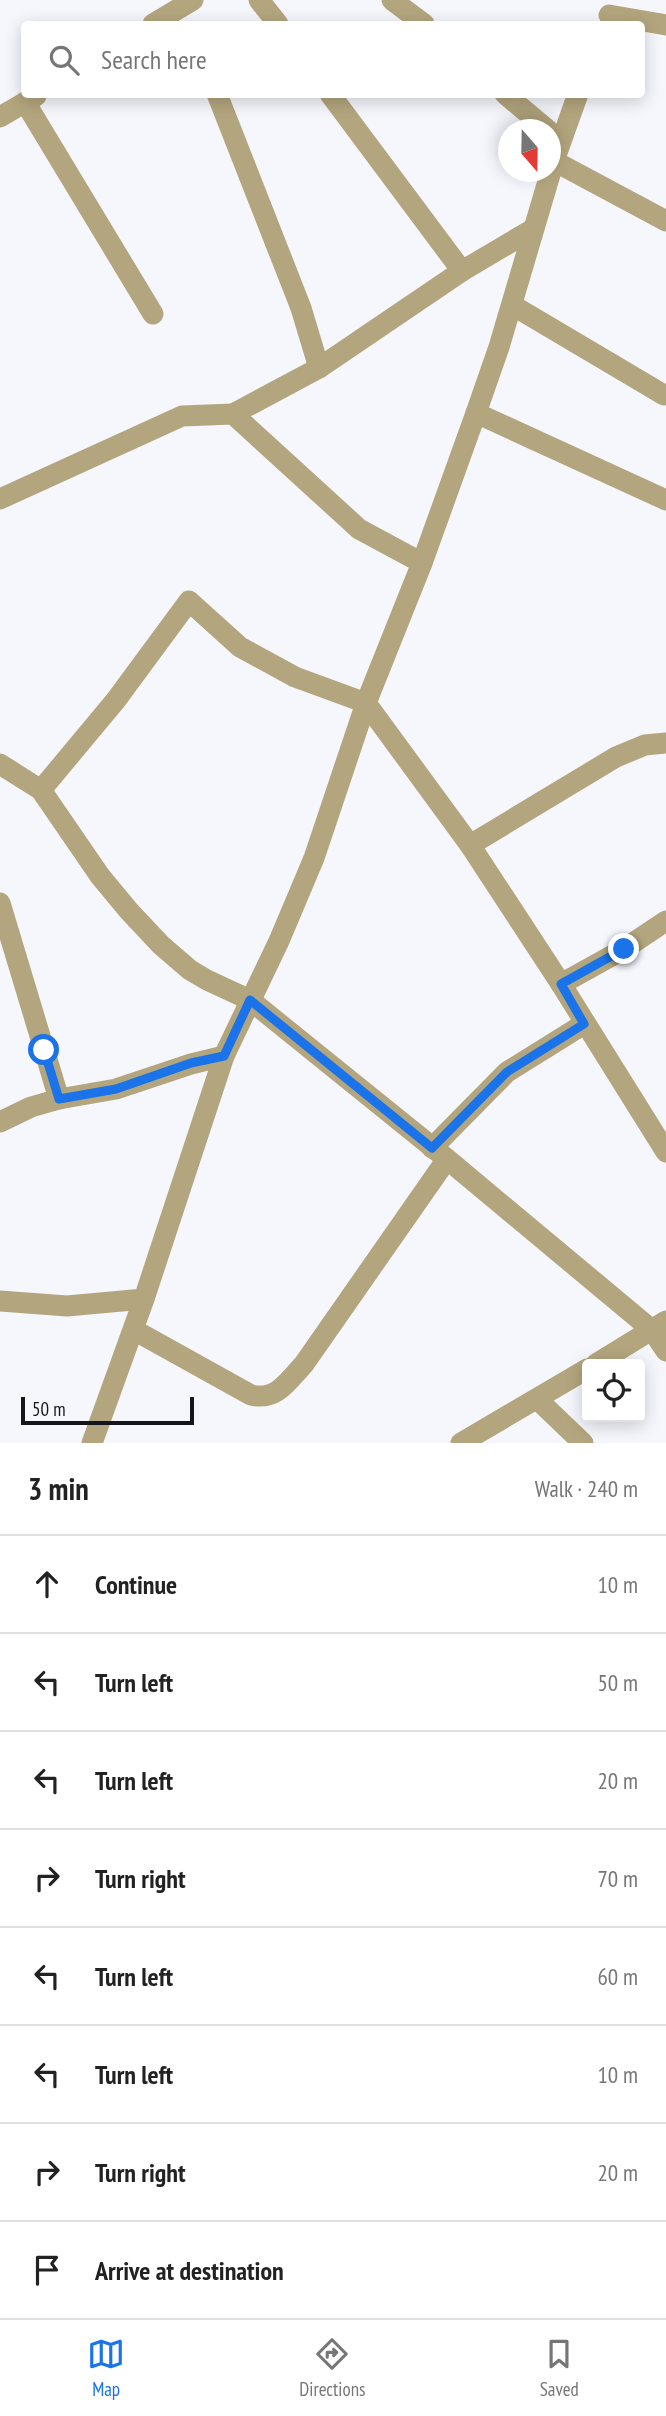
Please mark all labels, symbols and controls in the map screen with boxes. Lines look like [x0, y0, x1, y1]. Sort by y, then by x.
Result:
search box [21, 21, 645, 98]
icon: search [45, 41, 83, 79]
text: Search here [101, 43, 207, 76]
north arrow [498, 119, 561, 182]
route end [608, 933, 639, 964]
route start [28, 1034, 59, 1065]
map controls [582, 1359, 645, 1422]
button: locate [582, 1359, 645, 1422]
scale bar [21, 1394, 194, 1426]
text: 50 m [32, 1397, 66, 1421]
text: 3 min [28, 1469, 89, 1508]
text: Walk · 240 m [535, 1474, 638, 1503]
icon: ahead [28, 1565, 66, 1603]
text: Continue [95, 1568, 177, 1601]
text: 10 m [597, 1570, 638, 1599]
icon: left [28, 1663, 66, 1701]
text: Turn left [95, 1666, 173, 1699]
text: 50 m [597, 1668, 638, 1697]
icon: left [28, 1761, 66, 1799]
text: Turn left [95, 1764, 173, 1797]
text: 20 m [597, 1766, 638, 1795]
icon: right [28, 1859, 66, 1897]
text: Turn right [95, 1862, 186, 1895]
text: 70 m [597, 1864, 638, 1893]
icon: left [28, 1957, 66, 1995]
text: Turn left [95, 1960, 173, 1993]
text: 60 m [597, 1962, 638, 1991]
icon: left [28, 2055, 66, 2093]
text: Turn left [95, 2058, 173, 2091]
text: 10 m [597, 2060, 638, 2089]
icon: right [28, 2153, 66, 2191]
text: Turn right [95, 2156, 186, 2189]
text: 20 m [597, 2158, 638, 2187]
icon: arrive [28, 2251, 66, 2289]
text: Arrive at destination [95, 2254, 284, 2287]
tab: Map [87, 2335, 125, 2401]
tab: Directions [299, 2335, 365, 2401]
tab: Saved [540, 2335, 579, 2401]

